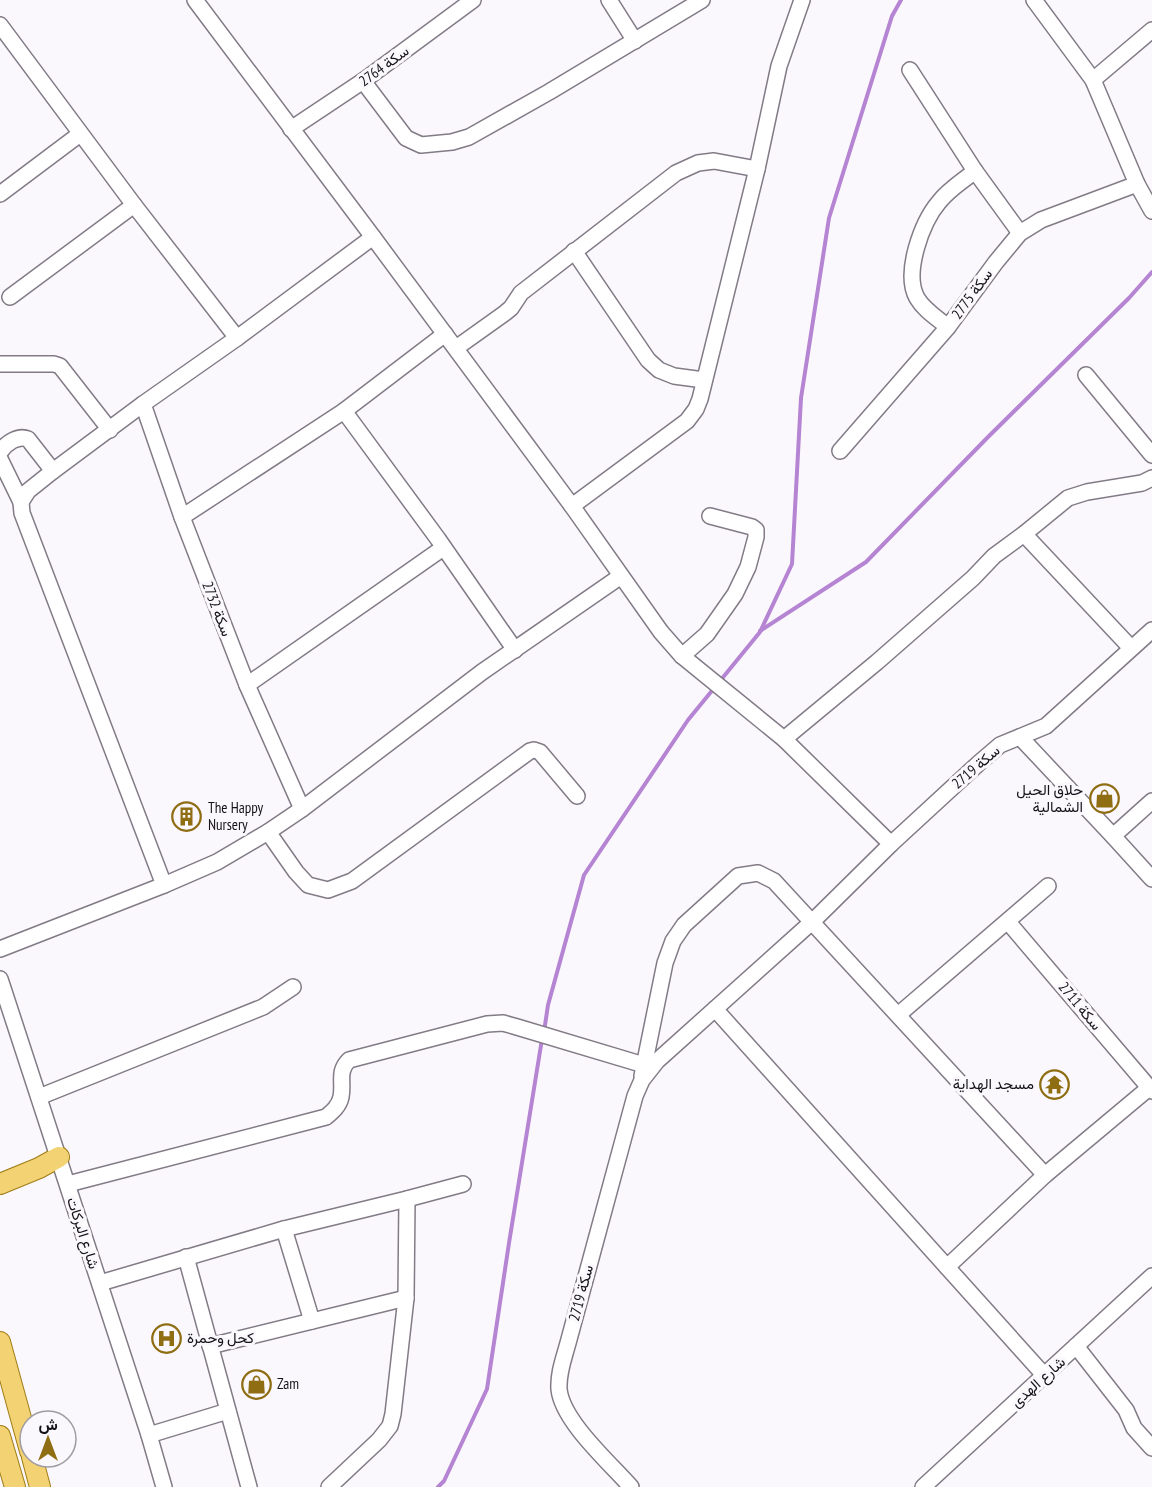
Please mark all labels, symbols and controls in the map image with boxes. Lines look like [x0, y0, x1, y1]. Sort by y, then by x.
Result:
street label: سكة 2764 [355, 41, 413, 90]
street label: سكة 2775 [947, 265, 996, 323]
street label: سكة 2732 [198, 579, 237, 639]
street label: سكة 2719 [948, 740, 1004, 793]
place label: حلاق الحيل الشمالية [1016, 780, 1083, 816]
shop icon: حلاق الحيل الشمالية [1088, 783, 1120, 815]
place label: The Happy Nursery [208, 798, 264, 834]
building icon: The Happy Nursery [171, 801, 203, 833]
street label: سكة 2711 [1055, 978, 1106, 1034]
temple icon: مسجد الهداية [1039, 1068, 1071, 1100]
place label: مسجد الهداية [953, 1074, 1034, 1093]
street label: شارع البركات [61, 1195, 104, 1272]
street label: سكة 2719 [564, 1262, 597, 1323]
hospital icon: كحل وحمرة [150, 1322, 182, 1354]
place label: كحل وحمرة [187, 1328, 254, 1347]
street label: شارع الهدى [1006, 1352, 1070, 1413]
shop icon: Zam [240, 1368, 272, 1400]
place label: Zam [277, 1374, 299, 1393]
north arrow [18, 1409, 78, 1469]
text: ش [38, 1414, 58, 1434]

